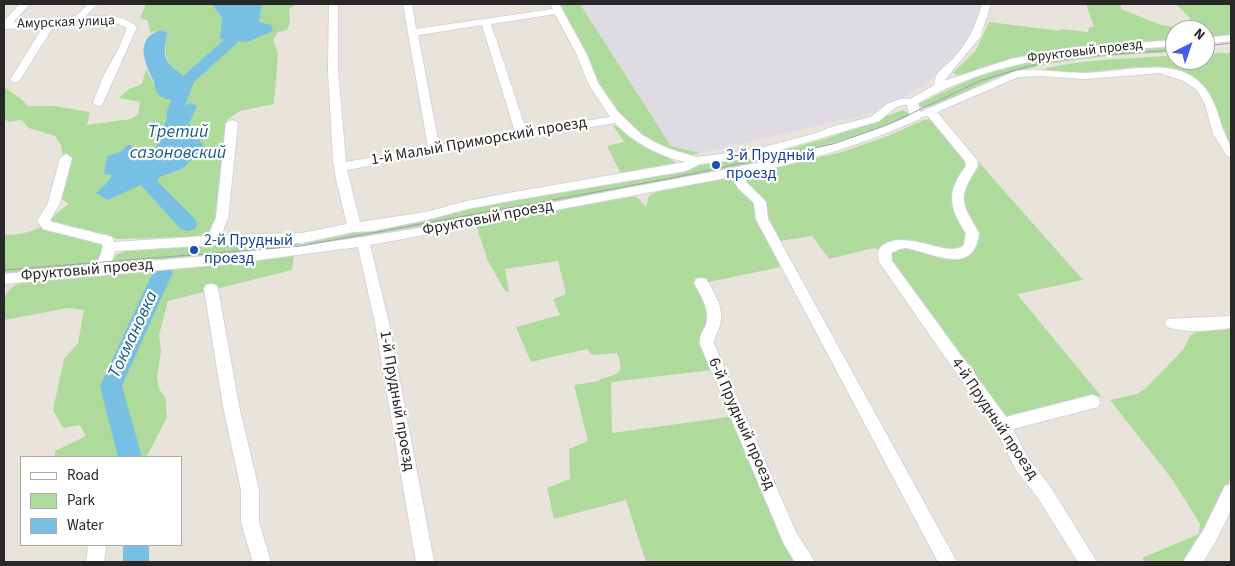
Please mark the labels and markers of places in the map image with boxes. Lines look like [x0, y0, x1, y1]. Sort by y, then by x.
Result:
place label: 3-й Прудный проезд [726, 146, 815, 184]
marker: 3-й Прудный проезд [710, 159, 722, 171]
place label: 2-й Прудный проезд [204, 231, 293, 269]
marker: 2-й Прудный проезд [188, 244, 200, 256]

